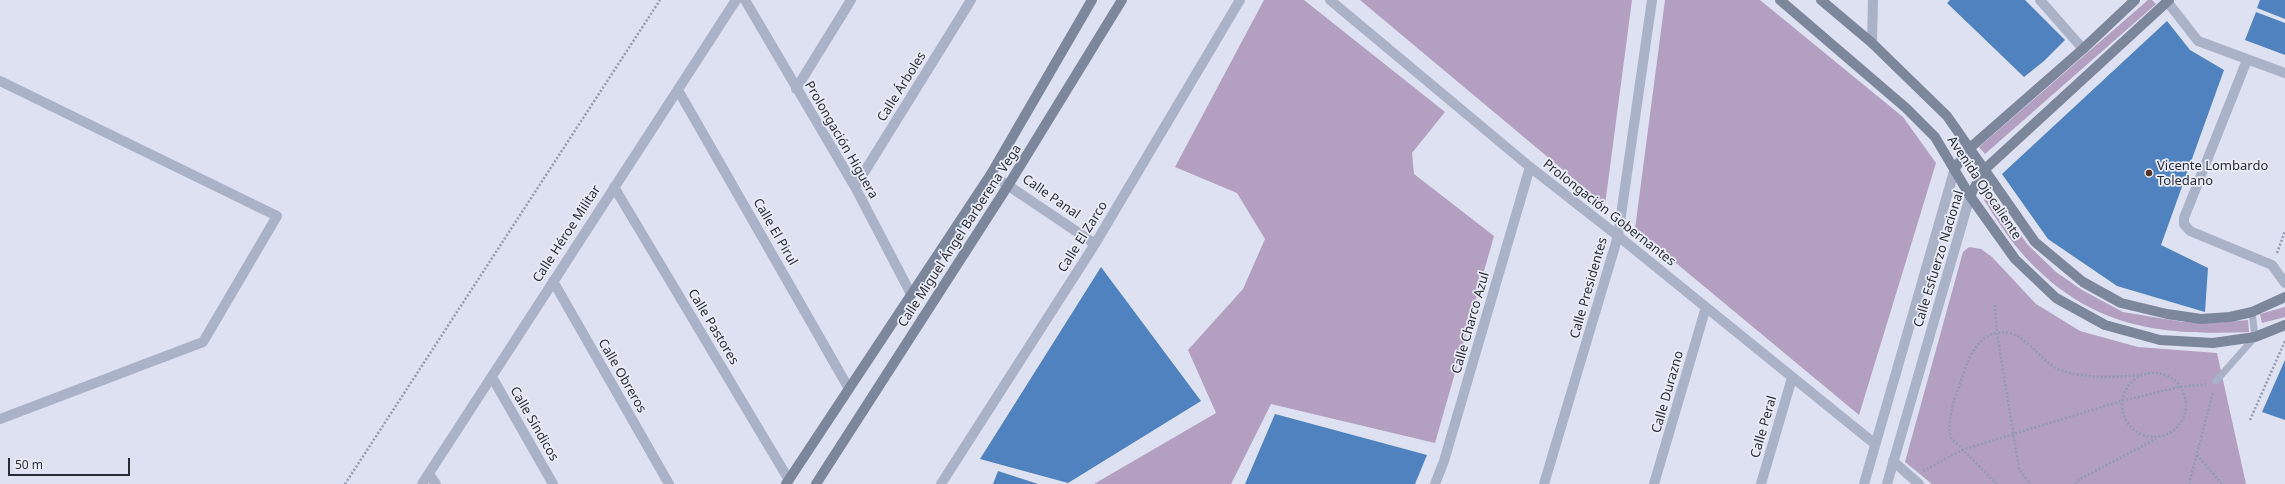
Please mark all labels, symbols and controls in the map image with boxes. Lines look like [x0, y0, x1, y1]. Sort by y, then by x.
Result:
street label: Calle Árboles [874, 49, 930, 125]
street label: Prolongación Higuera [801, 79, 881, 201]
street label: Avenida Ojocaliente [1944, 133, 2024, 243]
street label: Calle Miguel Ángel Barberena Vega [895, 142, 1025, 330]
street label: Prolongación Gobernantes [1540, 156, 1678, 270]
place label: Vicente Lombardo Toledano [2157, 158, 2268, 189]
marker: Vicente Lombardo Toledano [2144, 168, 2154, 178]
street label: Calle Panal [1019, 171, 1083, 223]
street label: Calle Héroe Militar [530, 182, 604, 286]
street label: Calle Esfuerzo Nacional [1911, 189, 1967, 329]
street label: Calle El Pirul [750, 196, 800, 268]
street label: Calle El Zarco [1055, 199, 1111, 275]
street label: Calle Presidentes [1567, 236, 1611, 340]
street label: Calle Charco Azul [1449, 270, 1493, 376]
street label: Calle Pastores [684, 286, 742, 368]
street label: Calle Obreros [595, 336, 649, 416]
street label: Calle Durazno [1649, 349, 1687, 435]
street label: Calle Síndicos [506, 384, 562, 464]
street label: Calle Peral [1748, 394, 1780, 460]
scale bar [10, 450, 132, 476]
text: 50 m [15, 456, 43, 473]

